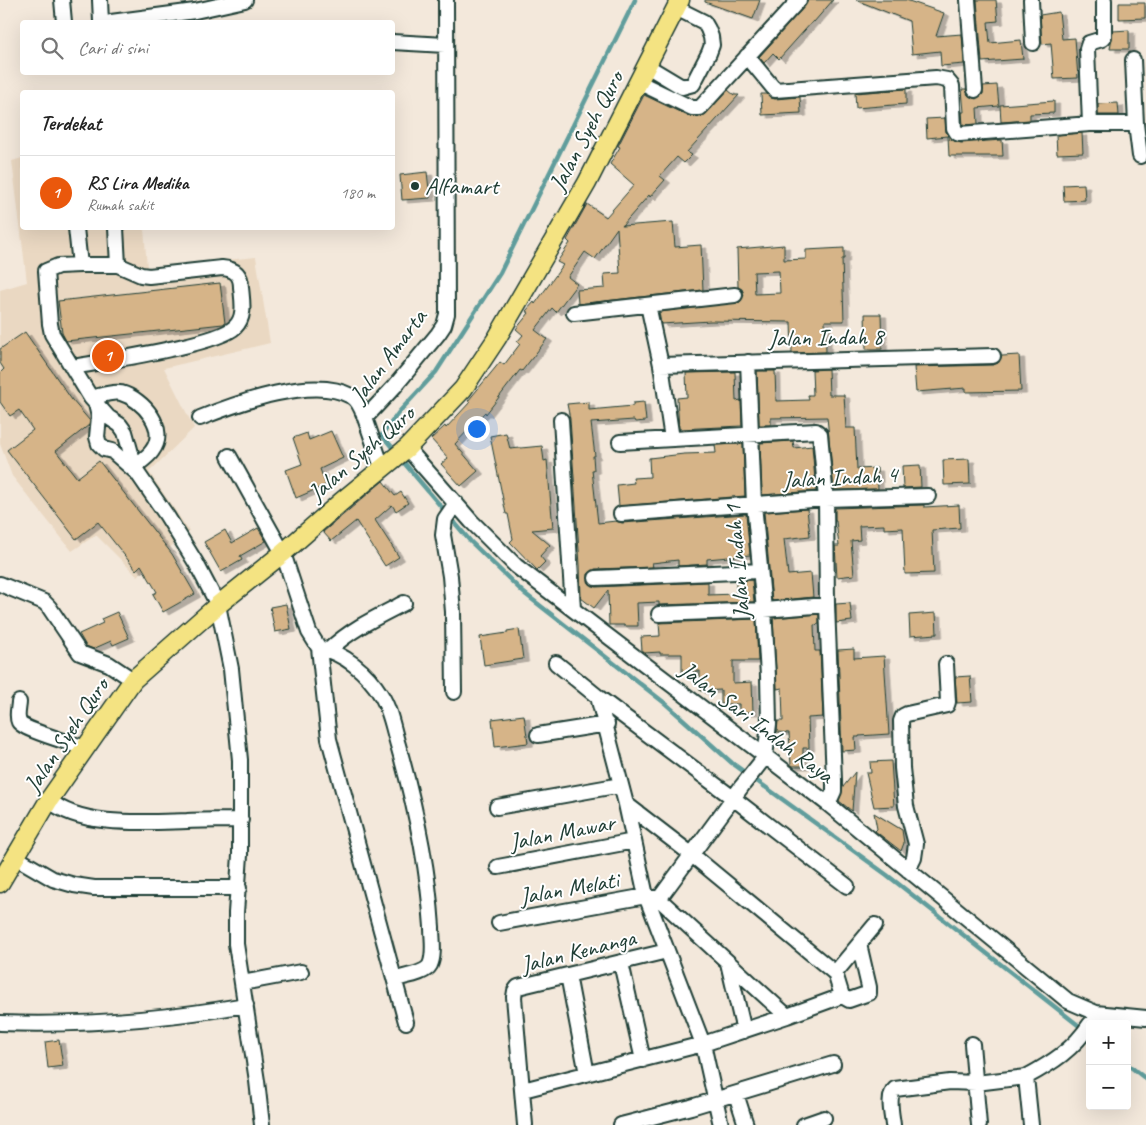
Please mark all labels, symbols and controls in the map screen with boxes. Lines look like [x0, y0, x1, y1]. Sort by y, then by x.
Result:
search box [20, 20, 395, 75]
icon: search [38, 34, 66, 62]
text: Cari di sini [78, 36, 148, 60]
street label: Jalan Syeh Quro [541, 64, 631, 197]
text: Terdekat [40, 110, 101, 136]
text: RS Lira Medika [87, 171, 188, 195]
place label: Alfamart [425, 171, 500, 201]
marker: Alfamart [409, 180, 421, 192]
text: 1 [52, 183, 60, 203]
text: 180 m [341, 183, 375, 203]
text: Rumah sakit [87, 195, 154, 215]
street label: Jalan Amarta [342, 302, 434, 410]
street label: Jalan Indah 8 [767, 321, 886, 353]
pin: 1 [92, 337, 124, 375]
street label: Jalan Syeh Quro [301, 397, 422, 508]
your location [464, 416, 490, 442]
street label: Jalan Indah 4 [781, 459, 900, 495]
street label: Jalan Indah 1 [717, 502, 757, 622]
street label: Jalan Sari Indah Raya [673, 654, 841, 791]
street label: Jalan Syeh Quro [16, 670, 117, 799]
street label: Jalan Mawar [506, 807, 619, 857]
street label: Jalan Melati [516, 864, 623, 912]
street label: Jalan Kenanga [517, 922, 640, 980]
map controls [1086, 1020, 1131, 1110]
button: + [1086, 1020, 1131, 1065]
button: − [1086, 1065, 1131, 1110]

